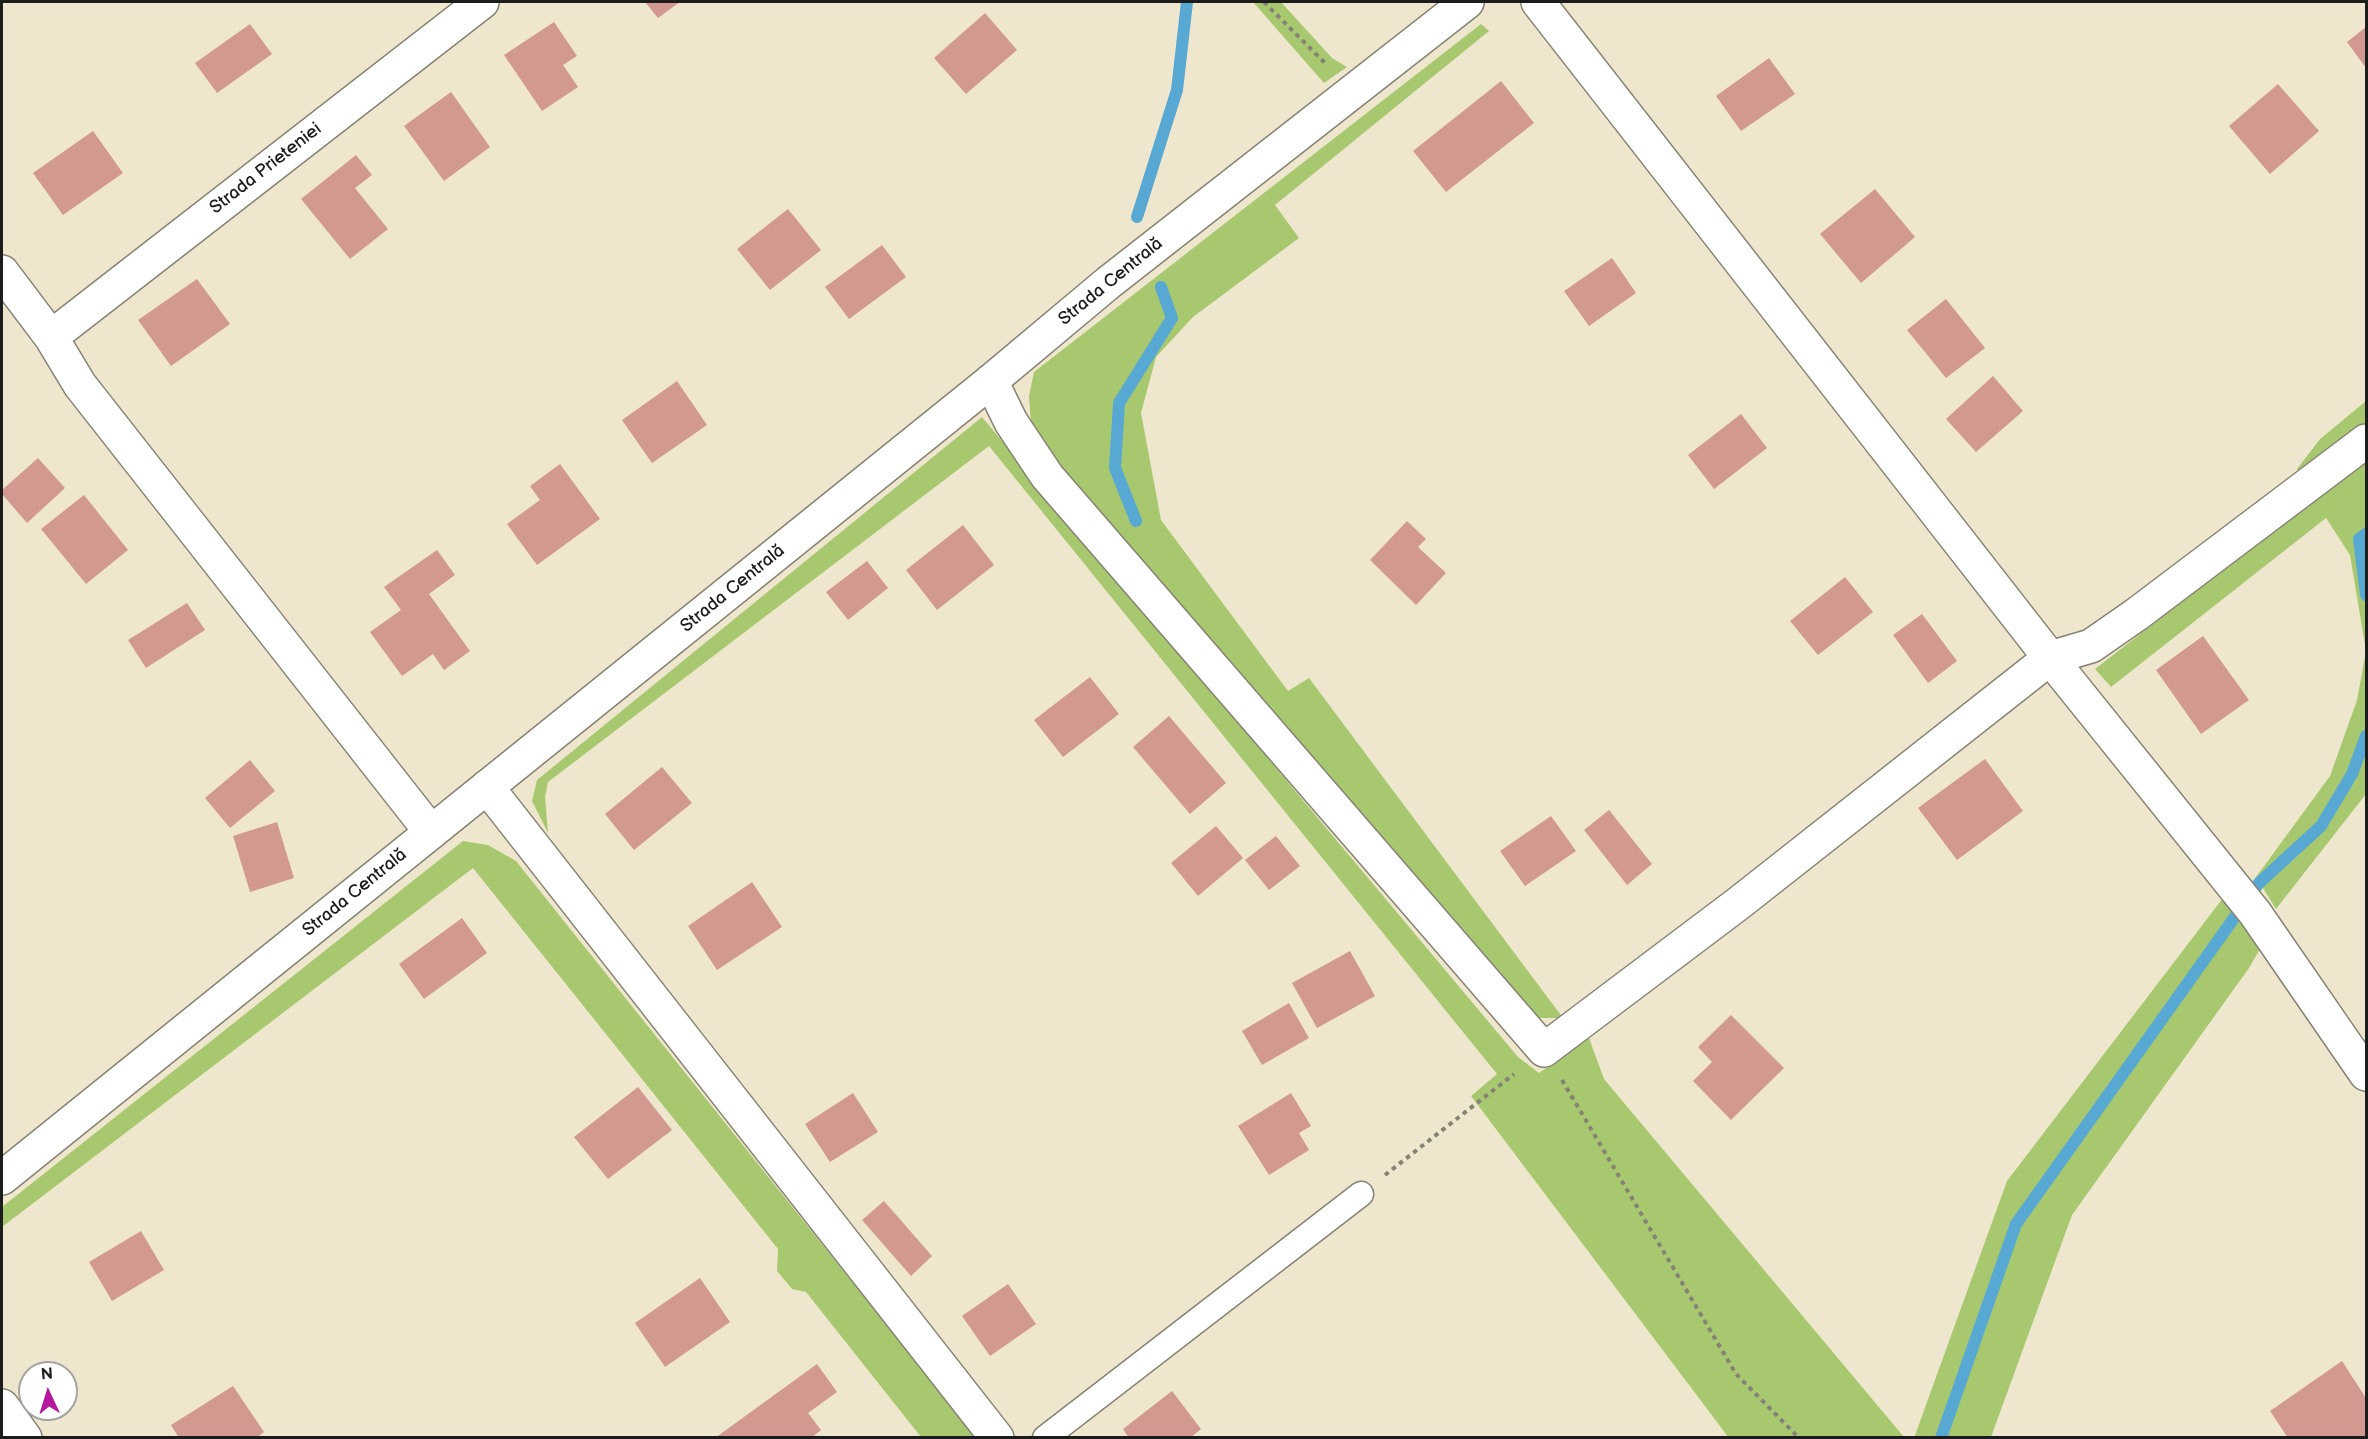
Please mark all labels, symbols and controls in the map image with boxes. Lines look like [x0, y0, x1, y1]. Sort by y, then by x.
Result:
street label: Strada Prieteniei [206, 119, 326, 219]
street label: Strada Centrală [1055, 233, 1167, 331]
street label: Strada Centrală [677, 540, 789, 638]
street label: Strada Centrală [299, 844, 411, 942]
north arrow [18, 1361, 78, 1421]
text: N [40, 1365, 54, 1384]

